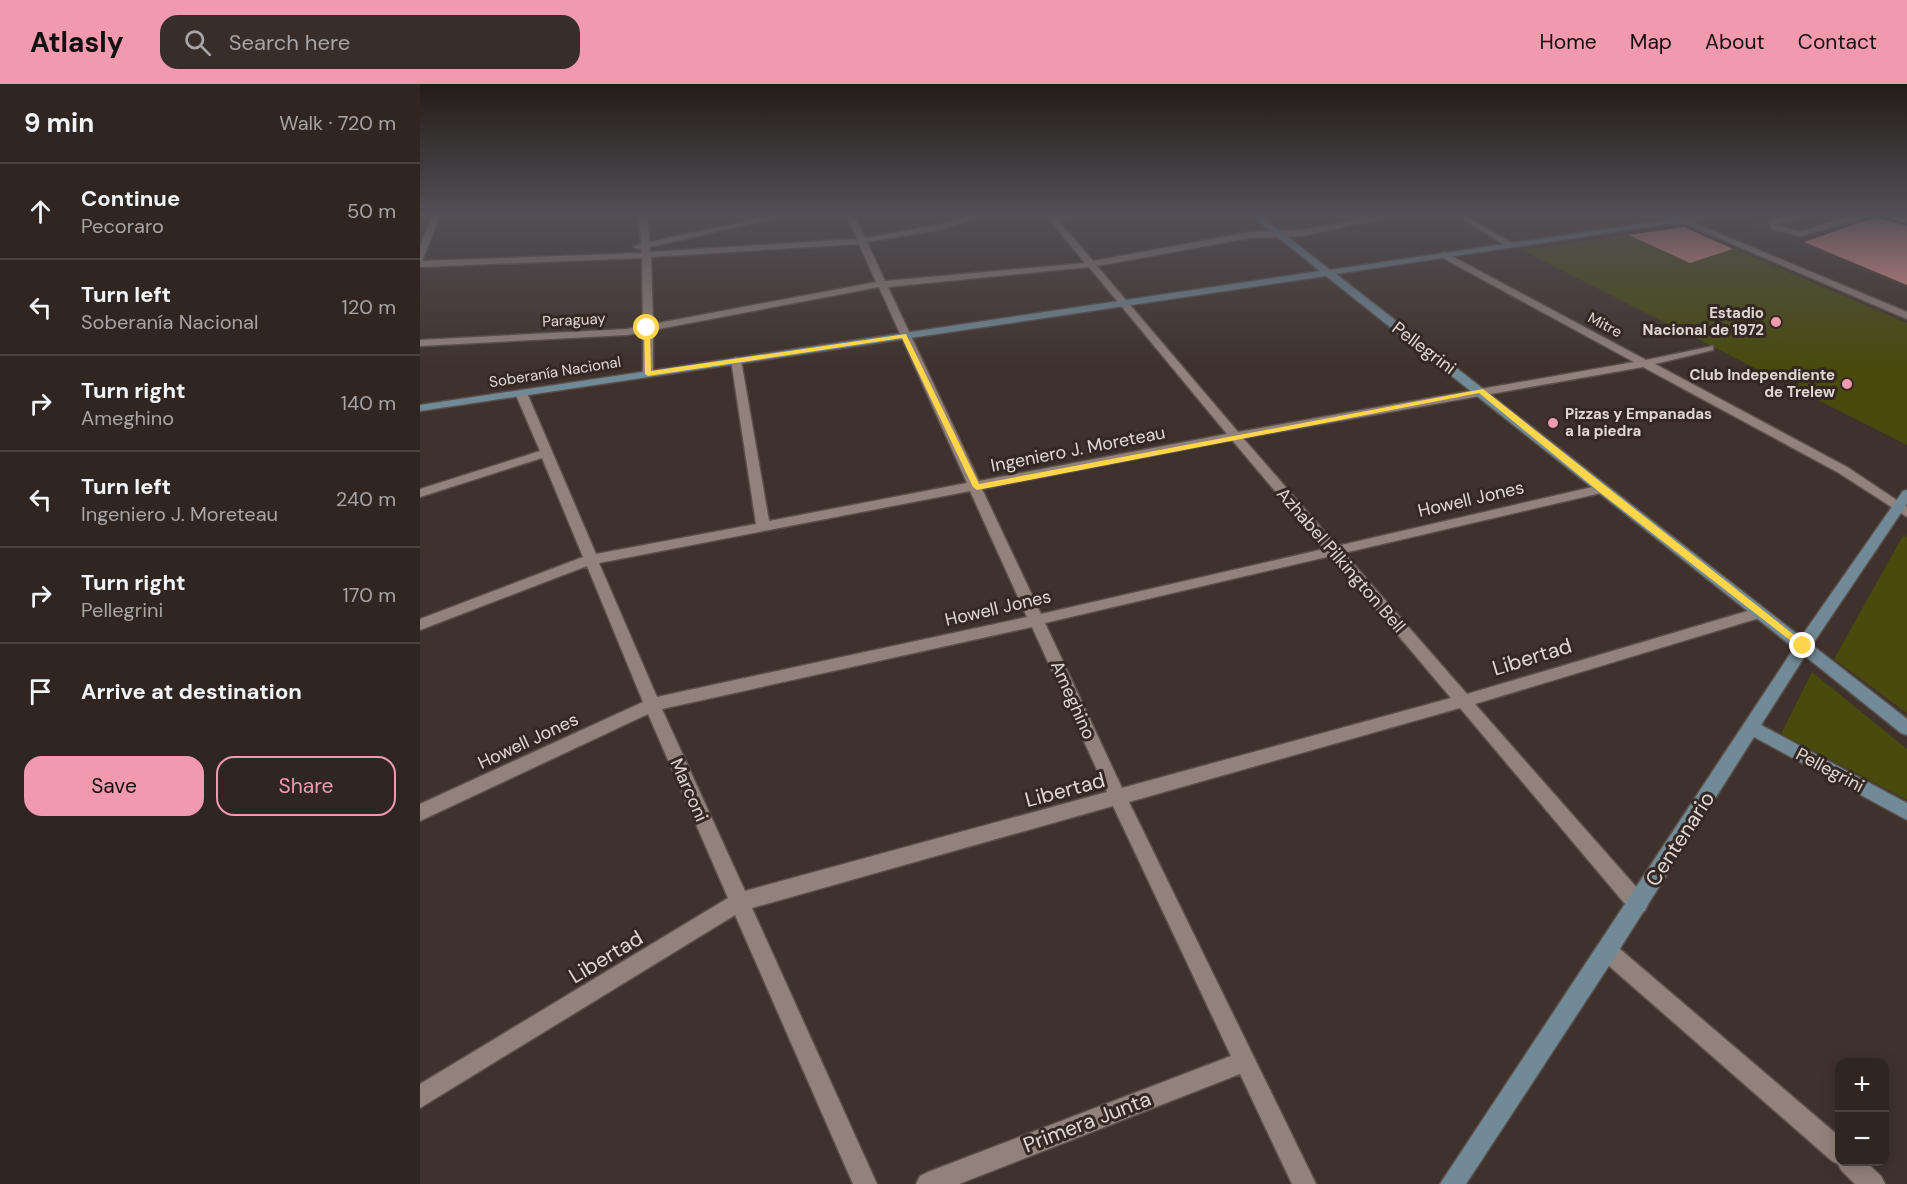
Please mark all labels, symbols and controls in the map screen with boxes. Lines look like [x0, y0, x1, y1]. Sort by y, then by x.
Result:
search box [160, 15, 580, 69]
text: Atlasly [30, 24, 124, 61]
icon: search [181, 26, 214, 59]
text: Search here [229, 28, 350, 57]
text: Home [1539, 28, 1597, 56]
text: Map [1630, 28, 1672, 56]
text: About [1705, 28, 1765, 56]
text: Contact [1798, 28, 1877, 56]
text: 9 min [24, 106, 94, 140]
text: Walk · 720 m [279, 110, 396, 136]
text: Continue [81, 184, 180, 213]
icon: ahead [24, 195, 57, 228]
text: 50 m [347, 198, 396, 224]
text: Pecoraro [81, 213, 164, 239]
text: Turn left [81, 280, 171, 309]
icon: left [24, 291, 57, 324]
text: 120 m [342, 294, 396, 320]
place label: Estadio Nacional de 1972 [1643, 303, 1764, 340]
street label: Paraguay [542, 308, 607, 332]
street label: Mitre [1584, 308, 1626, 342]
text: Soberanía Nacional [81, 309, 258, 335]
route start [633, 314, 659, 340]
marker: Estadio Nacional de 1972 [1769, 315, 1783, 329]
street label: Pellegrini [1387, 316, 1461, 380]
street label: Soberanía Nacional [488, 352, 622, 392]
place label: Club Independiente de Trelew [1689, 365, 1836, 402]
text: Turn right [81, 376, 186, 405]
marker: Club Independiente de Trelew [1840, 377, 1854, 391]
icon: right [24, 387, 57, 420]
text: 140 m [341, 390, 396, 416]
place label: Pizzas y Empanadas a la piedra [1565, 404, 1712, 441]
text: Ameghino [81, 405, 174, 431]
marker: Pizzas y Empanadas a la piedra [1546, 416, 1560, 430]
street label: Ingeniero J. Moreteau [989, 420, 1167, 478]
text: Turn left [81, 472, 171, 501]
street label: Howell Jones [1416, 475, 1526, 523]
street label: Azhabel Pilkington Bell [1271, 482, 1411, 638]
icon: left [24, 483, 57, 516]
text: 240 m [336, 486, 396, 512]
text: Ingeniero J. Moreteau [81, 501, 278, 527]
text: Turn right [81, 568, 186, 597]
icon: right [24, 579, 57, 612]
text: 170 m [343, 582, 396, 608]
street label: Howell Jones [943, 584, 1053, 632]
text: Pellegrini [81, 597, 163, 623]
street label: Libertad [1489, 632, 1575, 682]
route end [1789, 632, 1815, 658]
street label: Ameghino [1045, 657, 1101, 743]
icon: arrive [24, 675, 57, 708]
text: Arrive at destination [81, 677, 302, 706]
street label: Howell Jones [474, 707, 582, 775]
street label: Pellegrini [1792, 742, 1868, 798]
street label: Marconi [664, 755, 714, 825]
button: Save [24, 756, 204, 816]
button: Share [216, 756, 396, 816]
street label: Libertad [1022, 766, 1108, 814]
street label: Centenario [1639, 786, 1721, 892]
street label: Libertad [564, 924, 648, 990]
map controls [1835, 1058, 1889, 1166]
button: + [1835, 1058, 1889, 1112]
street label: Primera Junta [1019, 1085, 1155, 1159]
button: − [1835, 1112, 1889, 1166]

